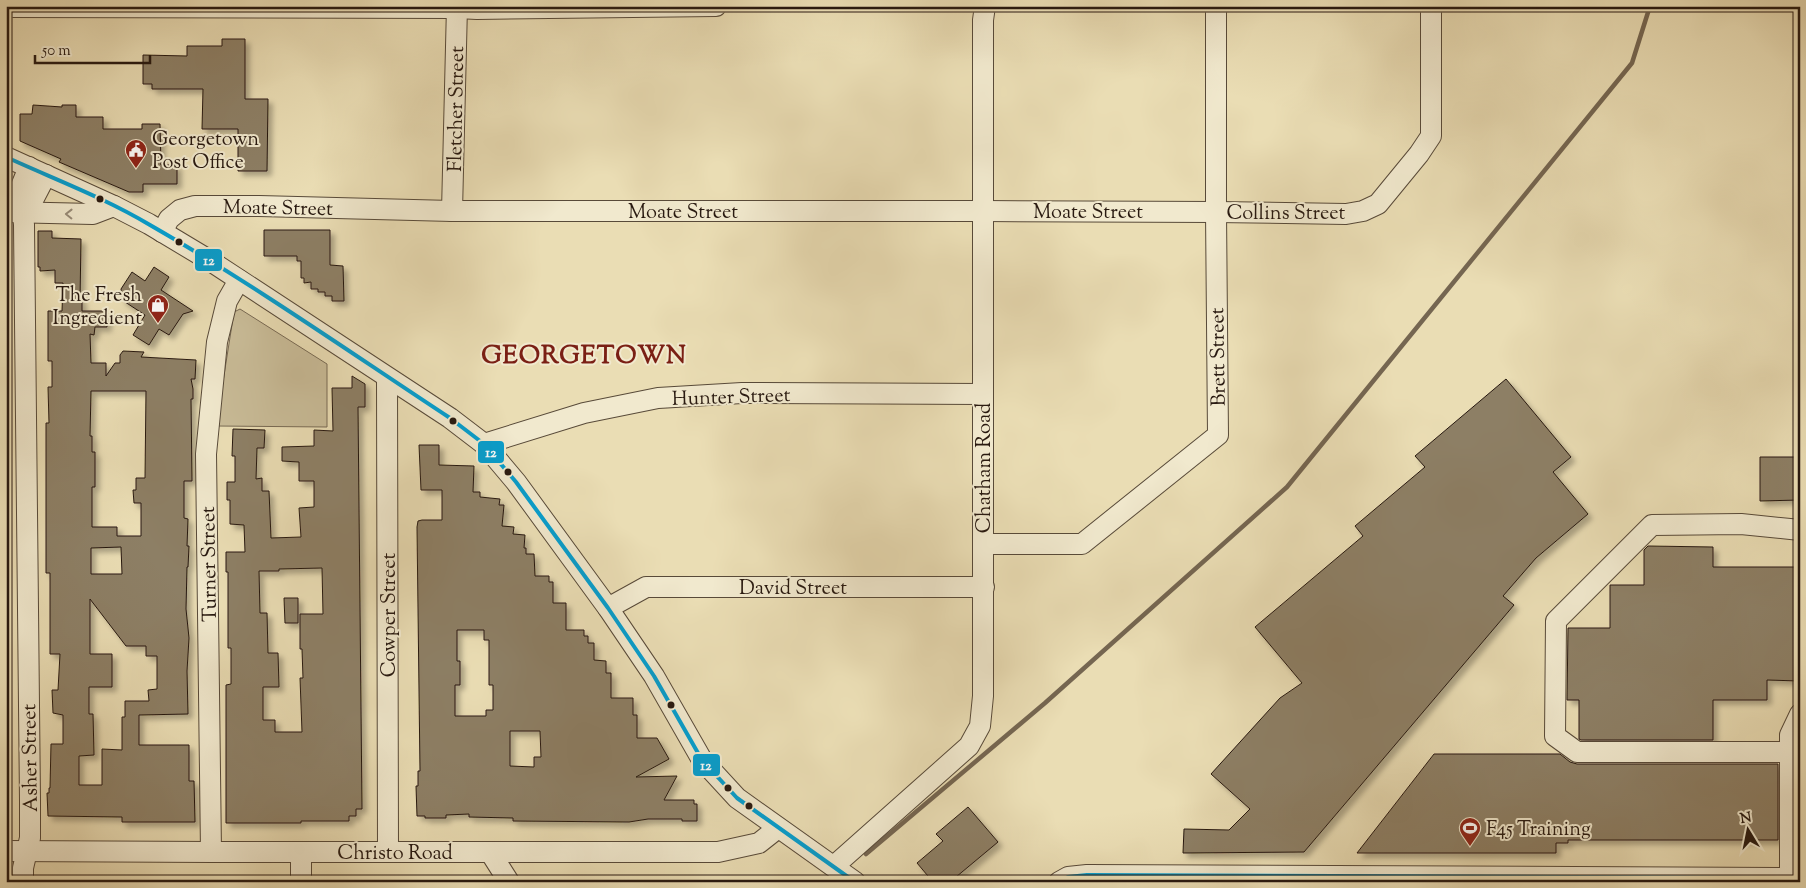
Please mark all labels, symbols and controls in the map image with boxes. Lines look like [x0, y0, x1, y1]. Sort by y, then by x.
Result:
scale bar [35, 32, 150, 64]
text: 50 m [41, 41, 71, 62]
street label: Fletcher Street [442, 46, 473, 172]
place label: Georgetown Post Office [152, 126, 259, 178]
public building icon: Georgetown Post Office [124, 138, 148, 169]
unlabelled marker [95, 194, 105, 204]
street label: Moate Street [223, 194, 333, 225]
street label: Moate Street [628, 199, 738, 228]
street label: Moate Street [1033, 199, 1143, 228]
street label: Collins Street [1227, 200, 1346, 229]
one-way arrow [65, 209, 73, 219]
unlabelled marker [174, 237, 184, 247]
line badge: 12 [194, 248, 223, 272]
text: 12 [203, 252, 215, 272]
place label: The Fresh Ingredient [53, 282, 142, 334]
shop icon: The Fresh Ingredient [146, 293, 170, 324]
street label: Brett Street [1204, 307, 1235, 407]
district label: GEORGETOWN [481, 339, 687, 375]
street label: Hunter Street [671, 382, 791, 415]
street label: Chatham Road [971, 403, 1000, 533]
unlabelled marker [448, 416, 458, 426]
line badge: 12 [477, 440, 505, 464]
text: 12 [485, 444, 497, 464]
unlabelled marker [503, 467, 513, 477]
street label: Turner Street [195, 506, 226, 622]
street label: Cowper Street [376, 552, 405, 677]
street label: David Street [739, 575, 847, 604]
unlabelled marker [666, 700, 676, 710]
street label: Asher Street [16, 703, 47, 812]
line badge: 12 [692, 753, 721, 777]
text: 12 [700, 757, 712, 777]
unlabelled marker [723, 783, 733, 793]
unlabelled marker [744, 801, 754, 811]
north arrow [1724, 806, 1774, 856]
text: N [1739, 808, 1753, 830]
sports icon: F45 Training [1458, 816, 1482, 847]
place label: F45 Training [1486, 816, 1591, 845]
street label: Christo Road [337, 840, 453, 869]

